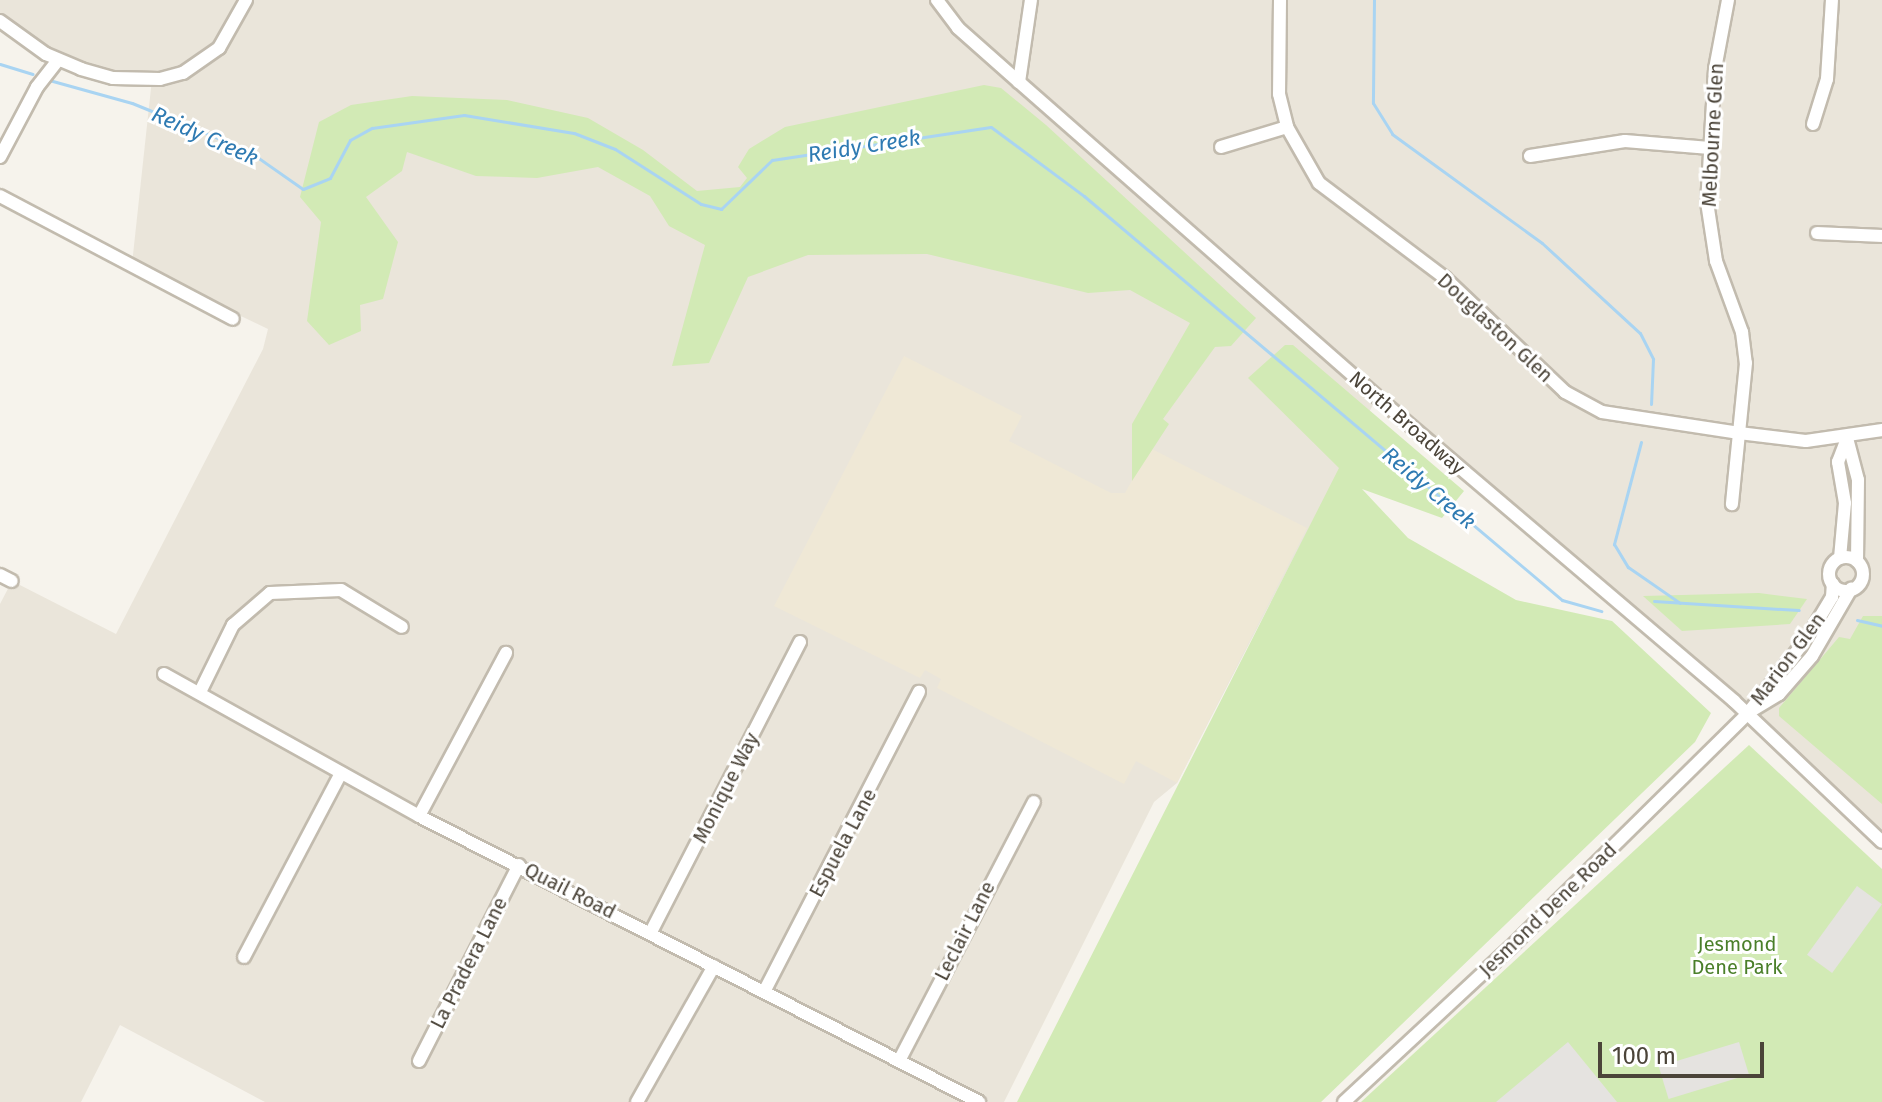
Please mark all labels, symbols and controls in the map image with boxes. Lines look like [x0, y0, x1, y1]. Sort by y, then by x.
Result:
street label: Melbourne Glen [1697, 62, 1729, 208]
water label: Reidy Creek [148, 101, 262, 171]
water label: Reidy Creek [806, 124, 922, 168]
street label: Douglaston Glen [1432, 268, 1558, 388]
street label: North Broadway [1344, 366, 1470, 480]
water label: Reidy Creek [1377, 441, 1481, 535]
street label: Marion Glen [1745, 608, 1831, 710]
street label: Monique Way [688, 729, 764, 847]
street label: Espuela Lane [804, 785, 882, 901]
street label: Jesmond Dene Road [1474, 838, 1622, 982]
street label: Quail Road [520, 858, 620, 924]
street label: Leclair Lane [930, 877, 1000, 985]
street label: La Pradera Lane [426, 893, 512, 1033]
park label: Jesmond Dene Park [1691, 932, 1783, 979]
scale bar [1602, 1026, 1768, 1076]
text: 100 m [1612, 1042, 1676, 1070]

